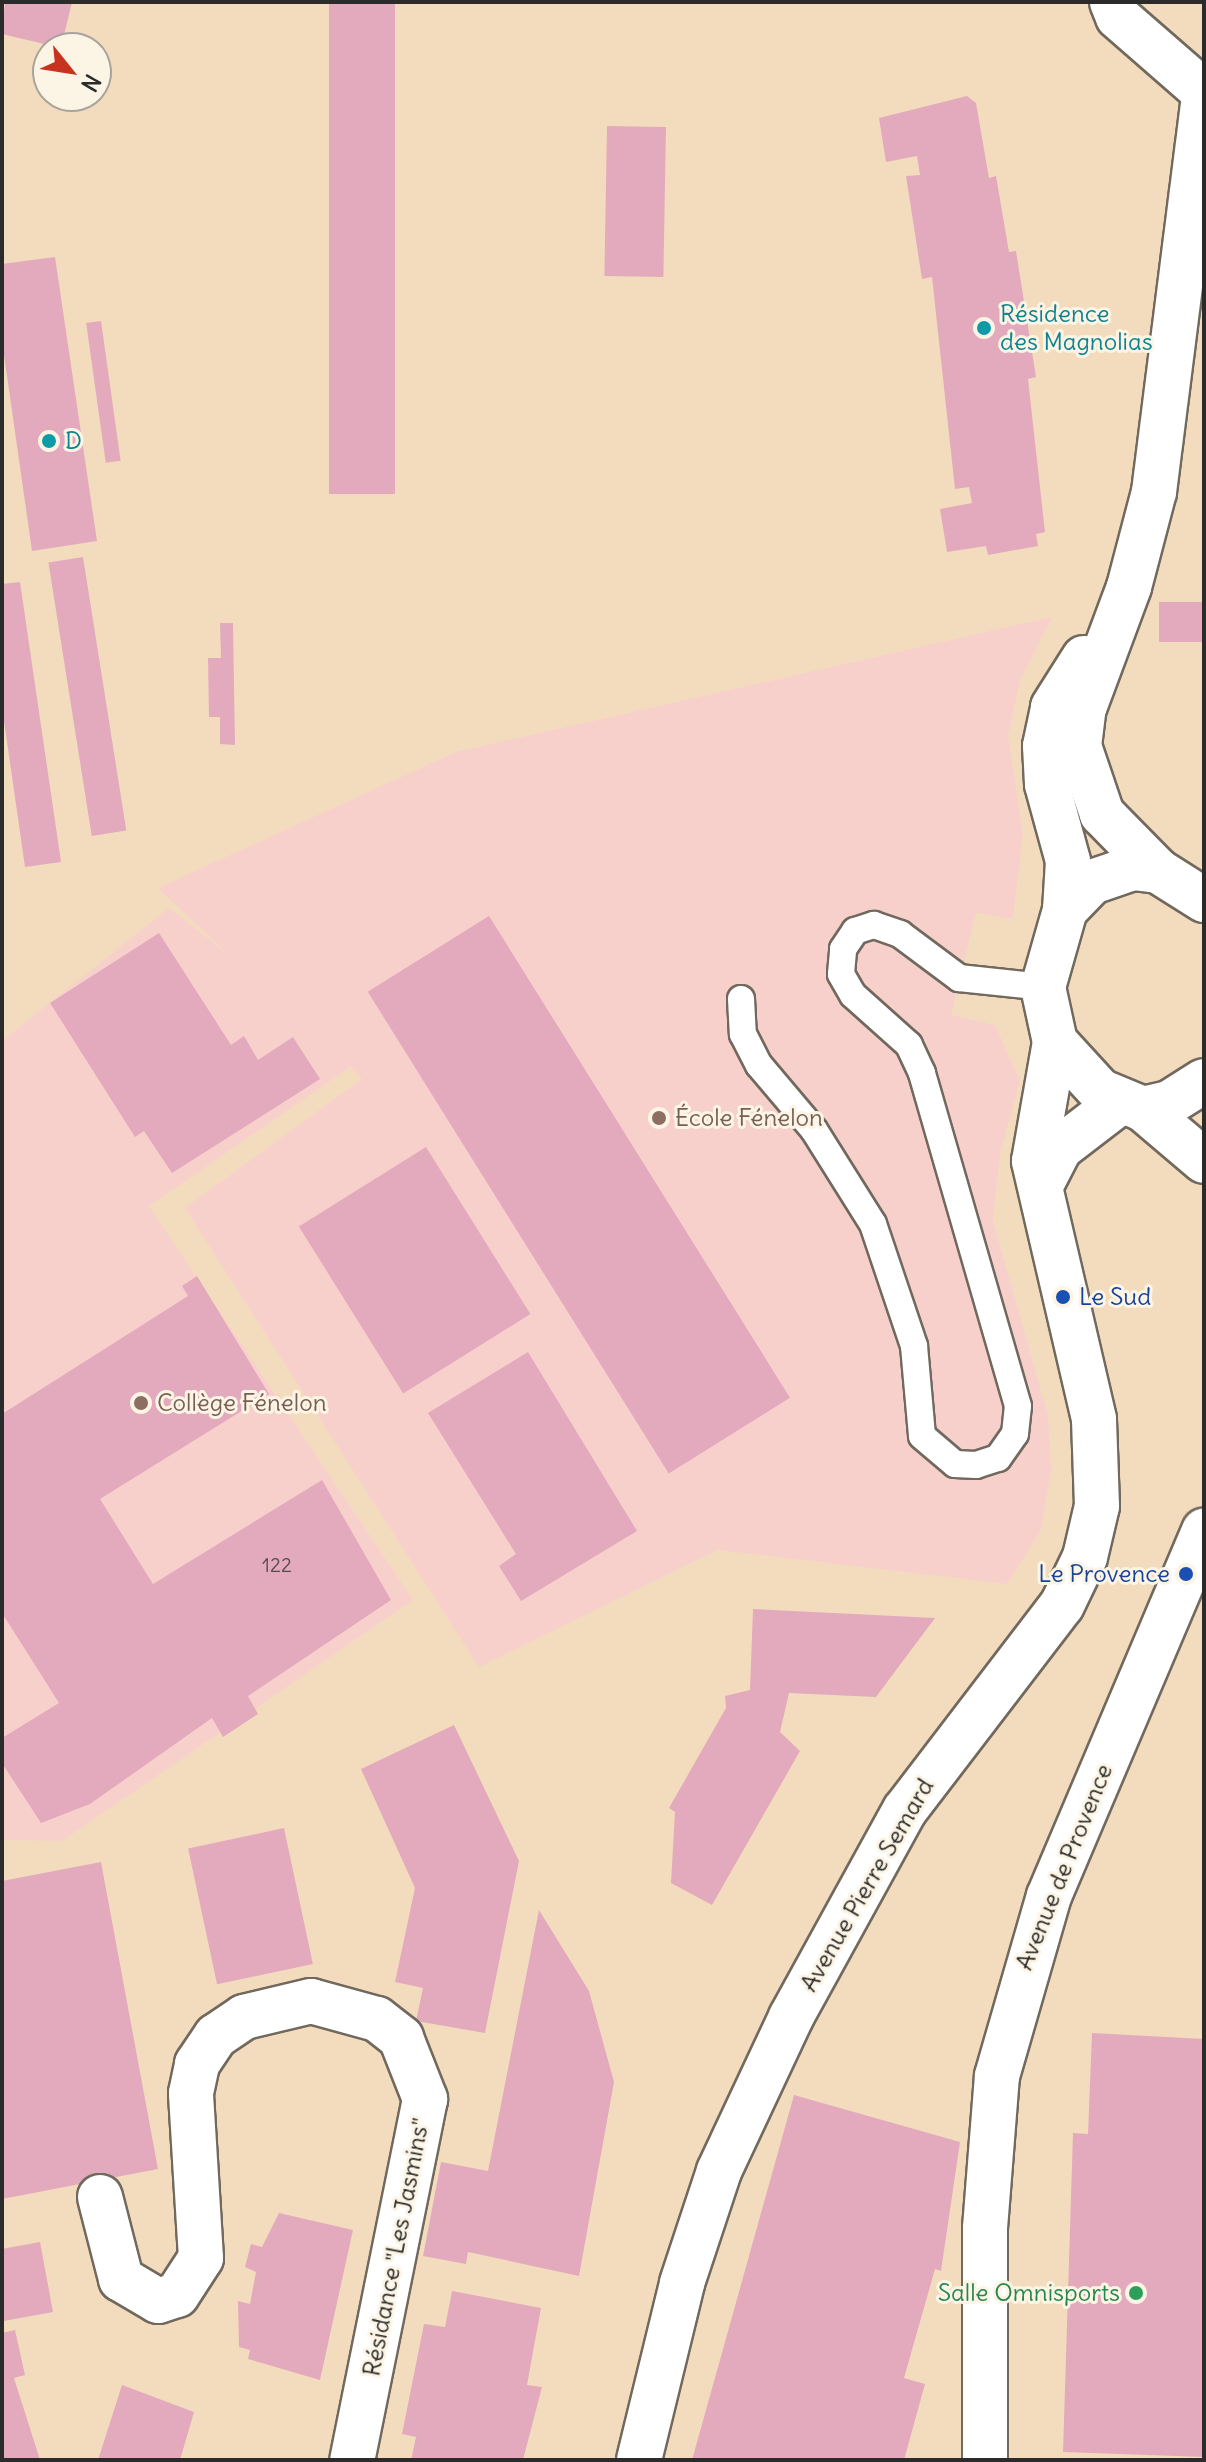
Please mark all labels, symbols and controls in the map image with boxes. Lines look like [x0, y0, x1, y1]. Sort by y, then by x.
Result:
north arrow [32, 32, 112, 112]
text: N [75, 69, 107, 97]
place label: Résidence des Magnolias [1000, 300, 1153, 356]
marker: Résidence des Magnolias [975, 319, 993, 337]
place label: D [65, 427, 82, 455]
marker: D [40, 432, 58, 450]
place label: École Fénelon [675, 1104, 823, 1132]
marker: École Fénelon [650, 1109, 668, 1127]
place label: Le Sud [1079, 1283, 1151, 1311]
marker: Le Sud [1054, 1288, 1072, 1306]
place label: Collège Fénelon [157, 1389, 327, 1417]
marker: Collège Fénelon [132, 1394, 150, 1412]
house number: 122 [262, 1552, 292, 1576]
place label: Le Provence [1038, 1560, 1170, 1588]
marker: Le Provence [1177, 1565, 1195, 1583]
street label: Avenue de Provence [1010, 1760, 1118, 1974]
street label: Avenue Pierre Semard [794, 1773, 940, 1997]
street label: Résidance "Les Jasmins" [357, 2115, 435, 2379]
place label: Salle Omnisports [938, 2279, 1120, 2307]
marker: Salle Omnisports [1127, 2284, 1145, 2302]

